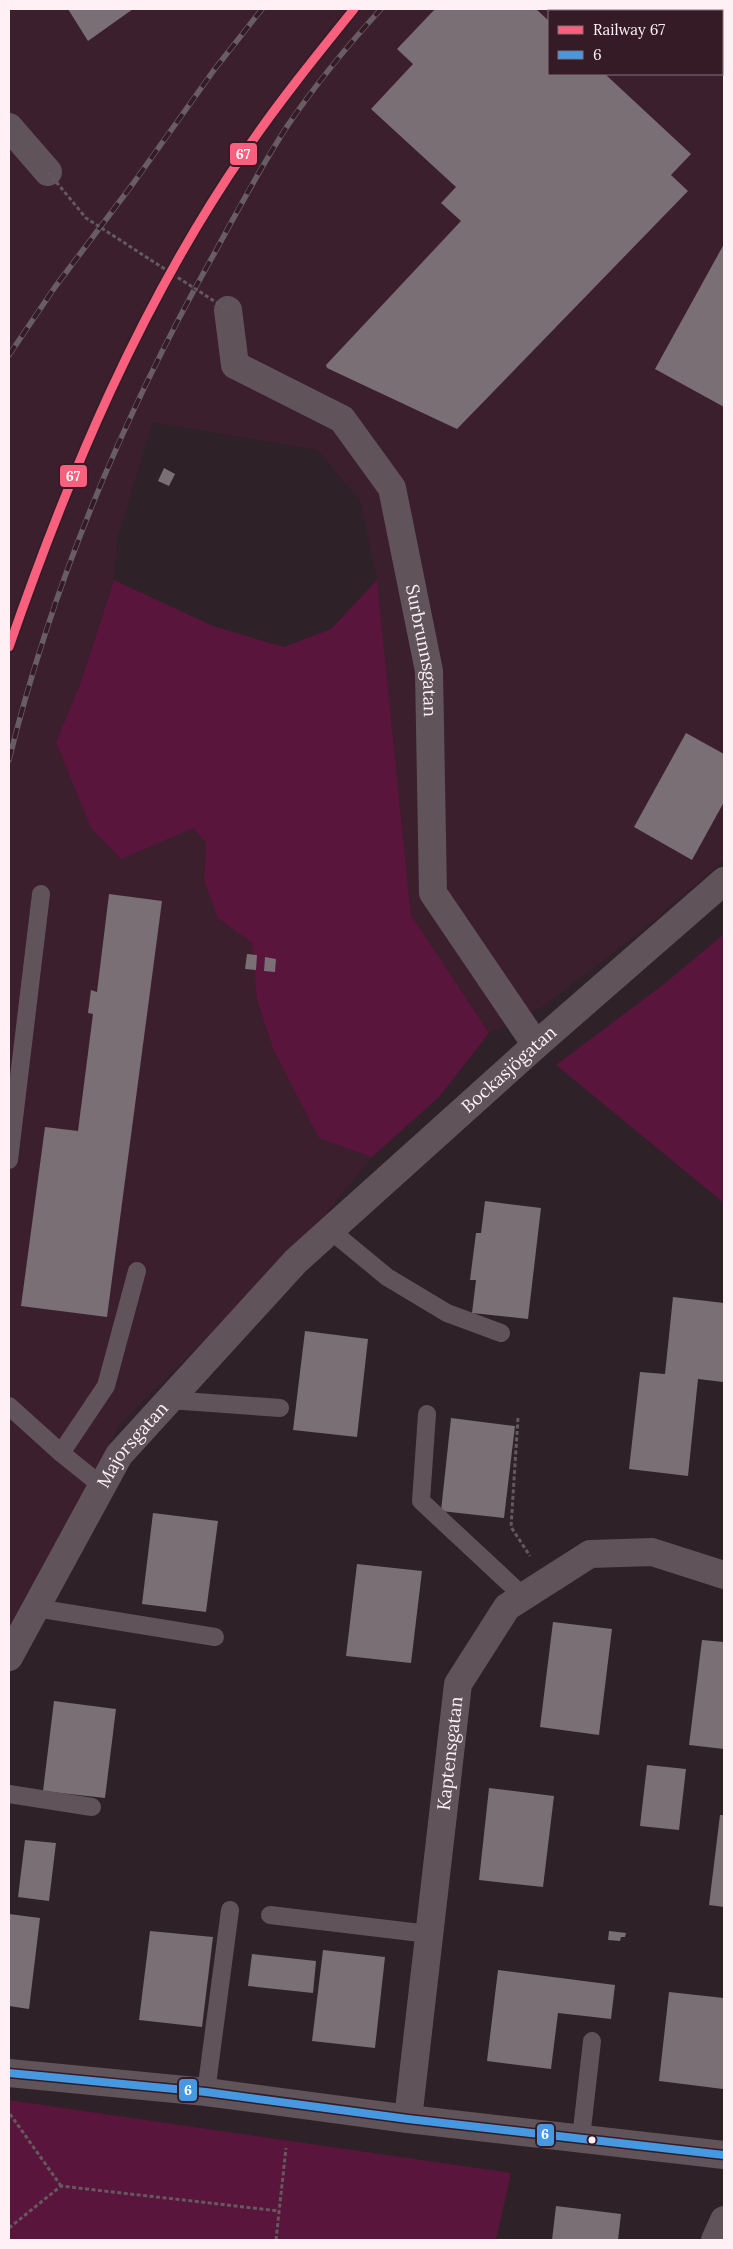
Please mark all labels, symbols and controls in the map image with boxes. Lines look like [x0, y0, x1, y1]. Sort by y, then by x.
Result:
legend [548, 10, 723, 75]
text: Railway 67 [593, 20, 665, 39]
text: 6 [593, 45, 602, 64]
line badge: 67 [229, 142, 258, 166]
text: 67 [236, 145, 251, 163]
line badge: 67 [59, 464, 88, 488]
text: 67 [66, 467, 81, 485]
street label: Surbrunnsgatan [401, 582, 442, 717]
street label: Bockasjögatan [456, 1020, 561, 1118]
street label: Majorsgatan [91, 1397, 173, 1492]
street label: Kaptensgatan [432, 1695, 468, 1812]
line badge: 6 [178, 2078, 198, 2102]
text: 6 [184, 2081, 192, 2099]
line badge: 6 [536, 2123, 555, 2147]
text: 6 [541, 2125, 549, 2143]
unlabelled marker [587, 2135, 597, 2145]

